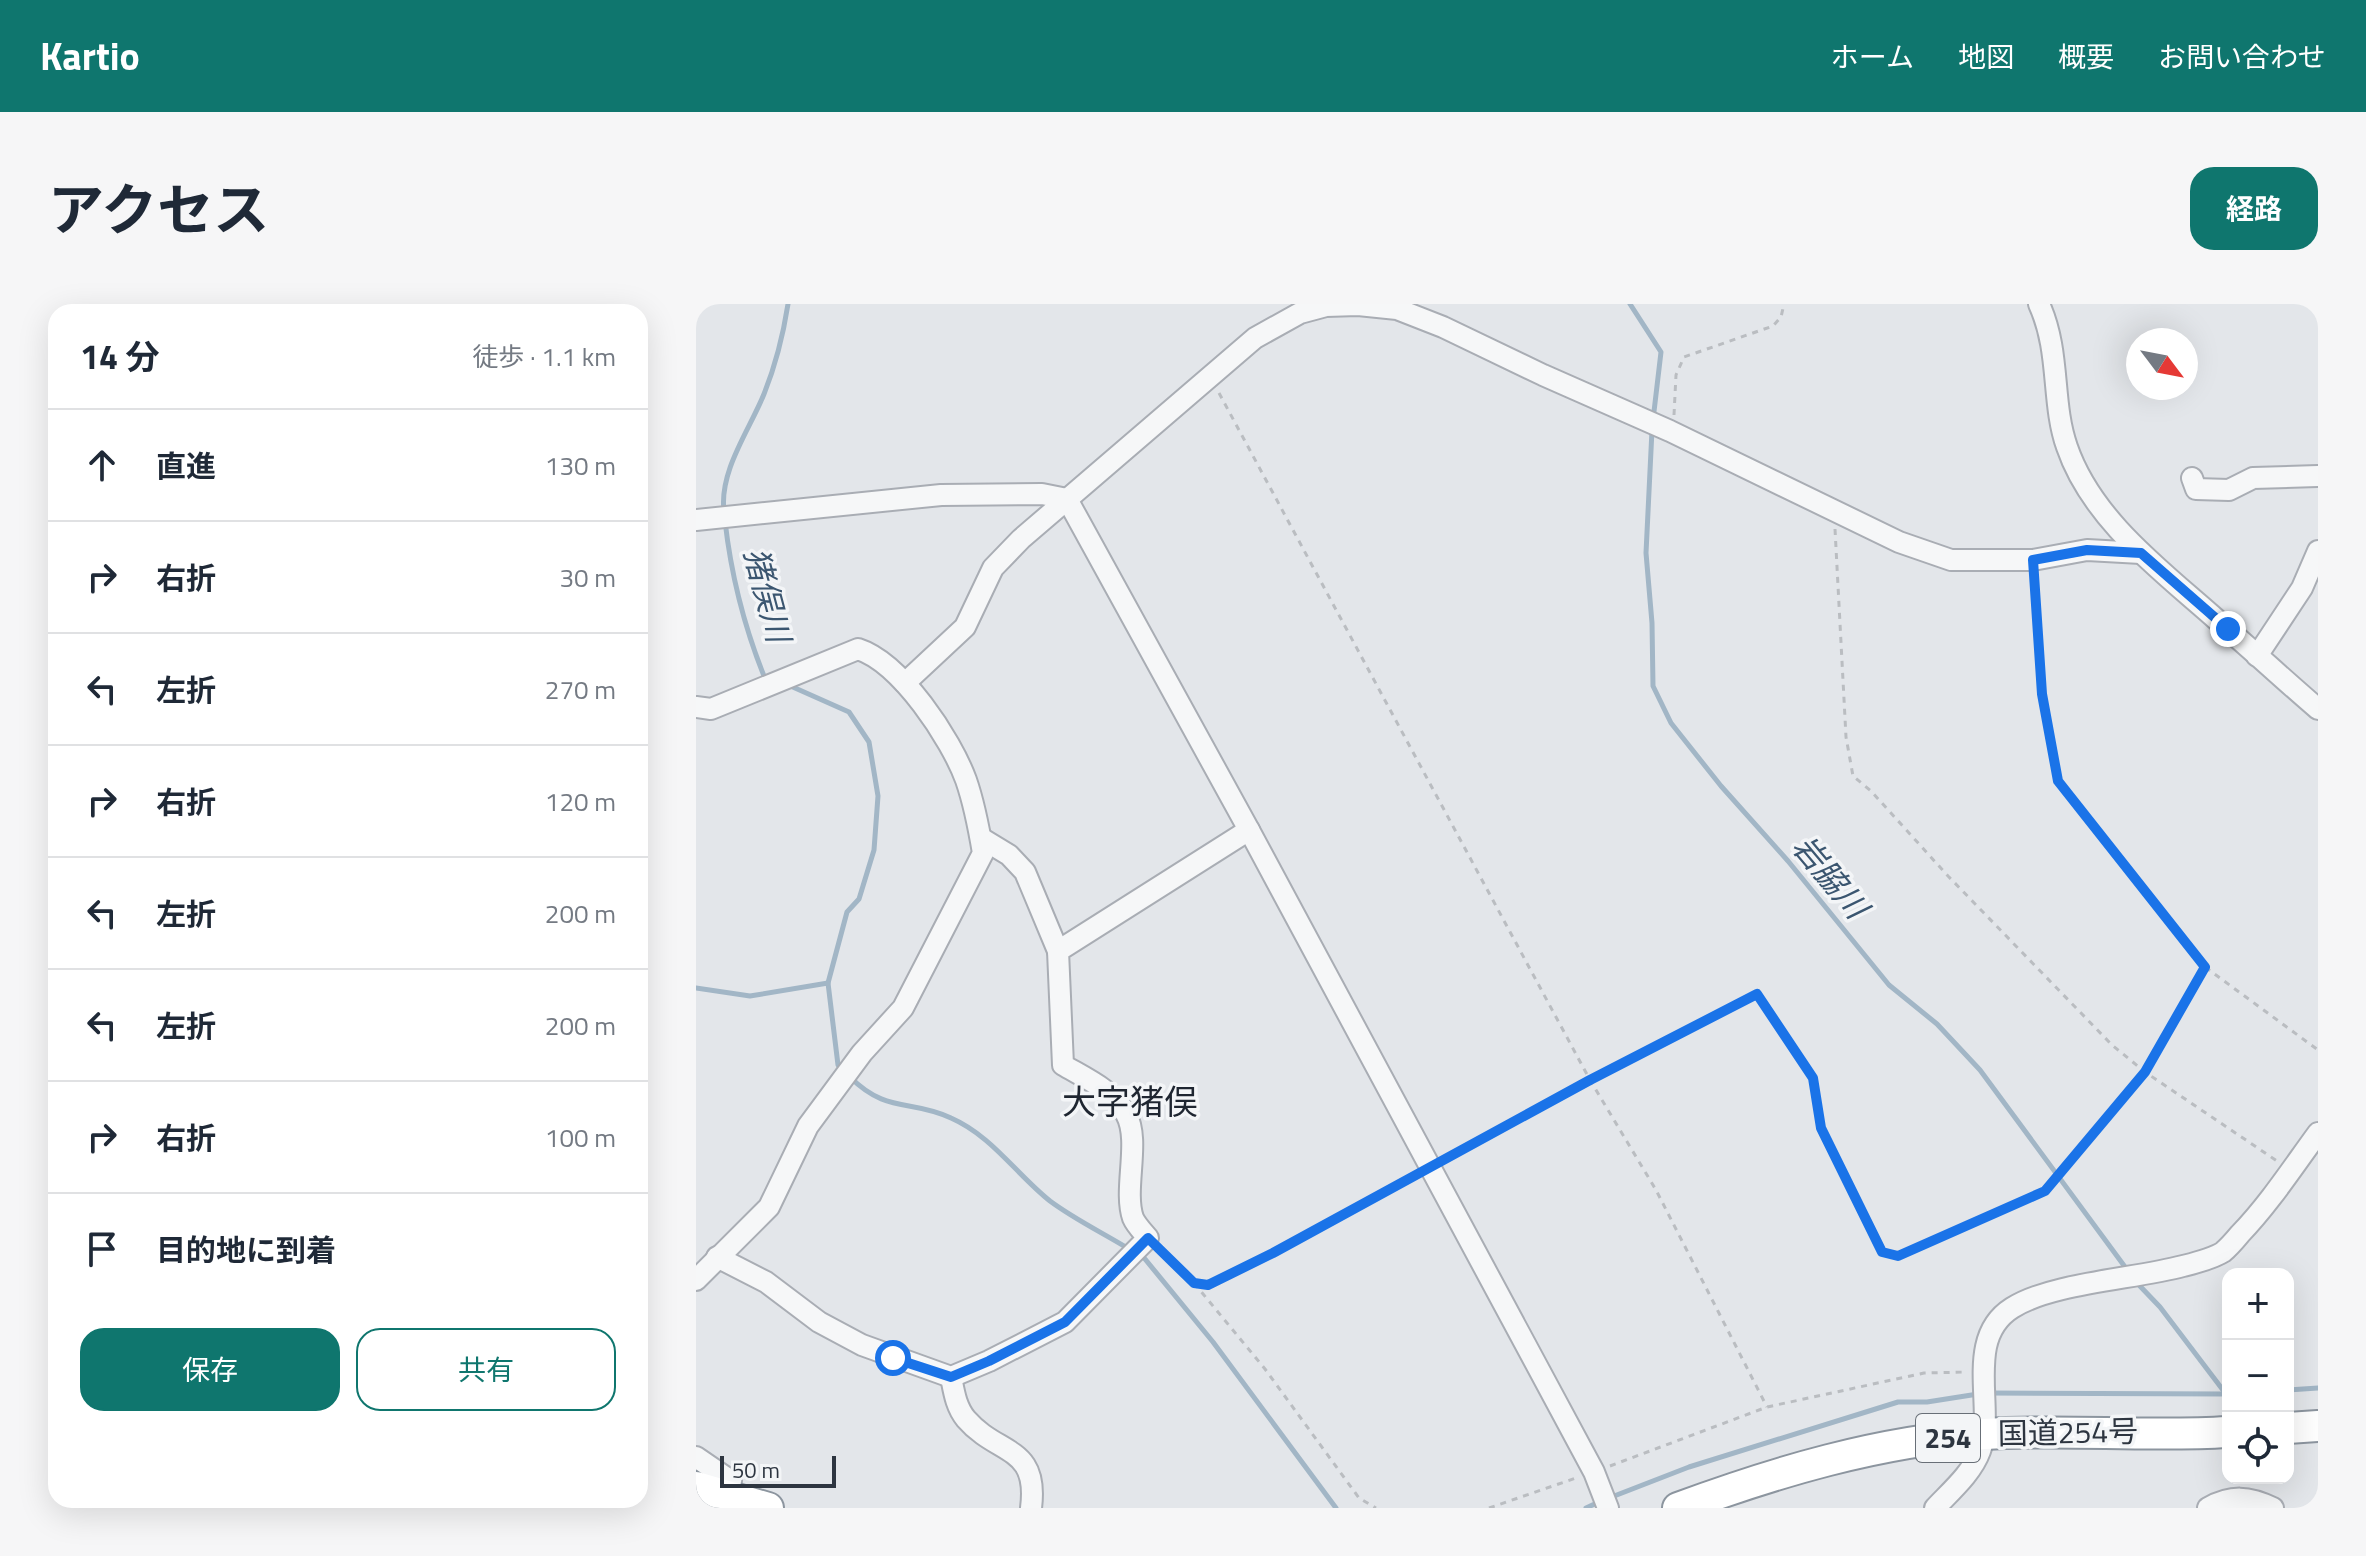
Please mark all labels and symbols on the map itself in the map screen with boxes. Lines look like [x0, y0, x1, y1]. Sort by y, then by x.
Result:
north arrow [2126, 328, 2198, 400]
water label: 猪俣川 [732, 542, 804, 650]
route end [2210, 611, 2246, 647]
water label: 岩脇川 [1782, 824, 1882, 931]
district label: 大字猪俣 [1062, 1075, 1198, 1127]
route start [875, 1340, 911, 1376]
street label: 国道254号 [1997, 1408, 2139, 1456]
road number: 254 [1916, 1414, 1980, 1462]
scale bar [720, 1452, 836, 1488]

